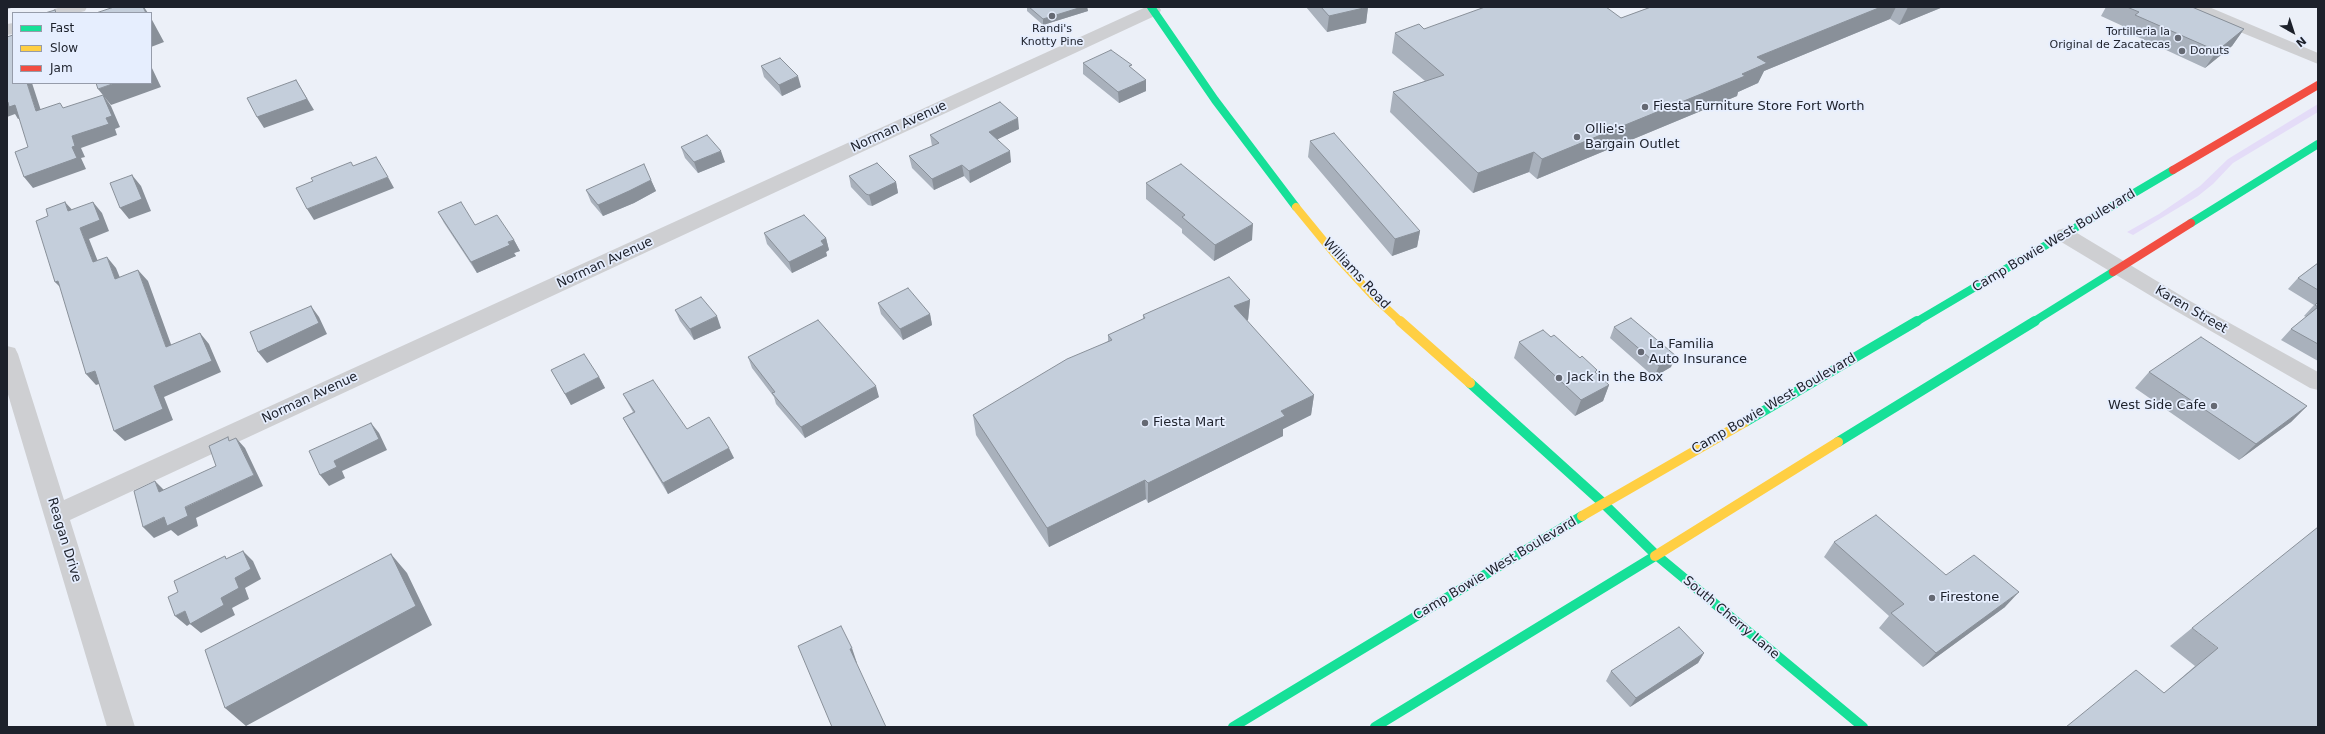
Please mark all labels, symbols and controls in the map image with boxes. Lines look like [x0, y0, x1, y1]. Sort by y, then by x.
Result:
marker: Randi's Knotty Pine [1047, 11, 1057, 21]
legend [12, 12, 152, 84]
north arrow [2273, 12, 2313, 52]
text: Fast [50, 21, 74, 35]
place label: Randi's Knotty Pine [1021, 22, 1083, 48]
place label: Tortilleria la Original de Zacatecas [2050, 25, 2170, 51]
marker: Tortilleria la Original de Zacatecas [2173, 33, 2183, 43]
text: N [2293, 34, 2309, 50]
text: Slow [50, 41, 78, 55]
place label: Donuts [2190, 44, 2229, 58]
marker: Donuts [2177, 46, 2187, 56]
text: Jam [50, 61, 73, 75]
street label: Norman Avenue [849, 98, 949, 156]
place label: Fiesta Furniture Store Fort Worth [1653, 99, 1864, 115]
marker: Fiesta Furniture Store Fort Worth [1640, 102, 1650, 112]
place label: Ollie's Bargain Outlet [1585, 122, 1679, 153]
marker: Ollie's Bargain Outlet [1572, 132, 1582, 142]
street label: Camp Bowie West Boulevard [1970, 186, 2138, 296]
street label: Norman Avenue [555, 234, 655, 292]
street label: Williams Road [1319, 235, 1393, 313]
street label: Karen Street [2152, 283, 2230, 337]
place label: La Familia Auto Insurance [1649, 337, 1747, 368]
marker: La Familia Auto Insurance [1636, 347, 1646, 357]
street label: Camp Bowie West Boulevard [1689, 350, 1859, 458]
street label: Norman Avenue [260, 369, 360, 427]
place label: Jack in the Box [1567, 370, 1663, 386]
marker: Jack in the Box [1554, 373, 1564, 383]
place label: West Side Cafe [2108, 398, 2206, 414]
marker: West Side Cafe [2209, 401, 2219, 411]
place label: Fiesta Mart [1153, 415, 1225, 431]
marker: Fiesta Mart [1140, 418, 1150, 428]
street label: Reagan Drive [44, 496, 84, 584]
street label: Camp Bowie West Boulevard [1411, 514, 1579, 624]
street label: South Cherry Lane [1680, 573, 1782, 663]
place label: Firestone [1940, 590, 1999, 606]
marker: Firestone [1927, 593, 1937, 603]

